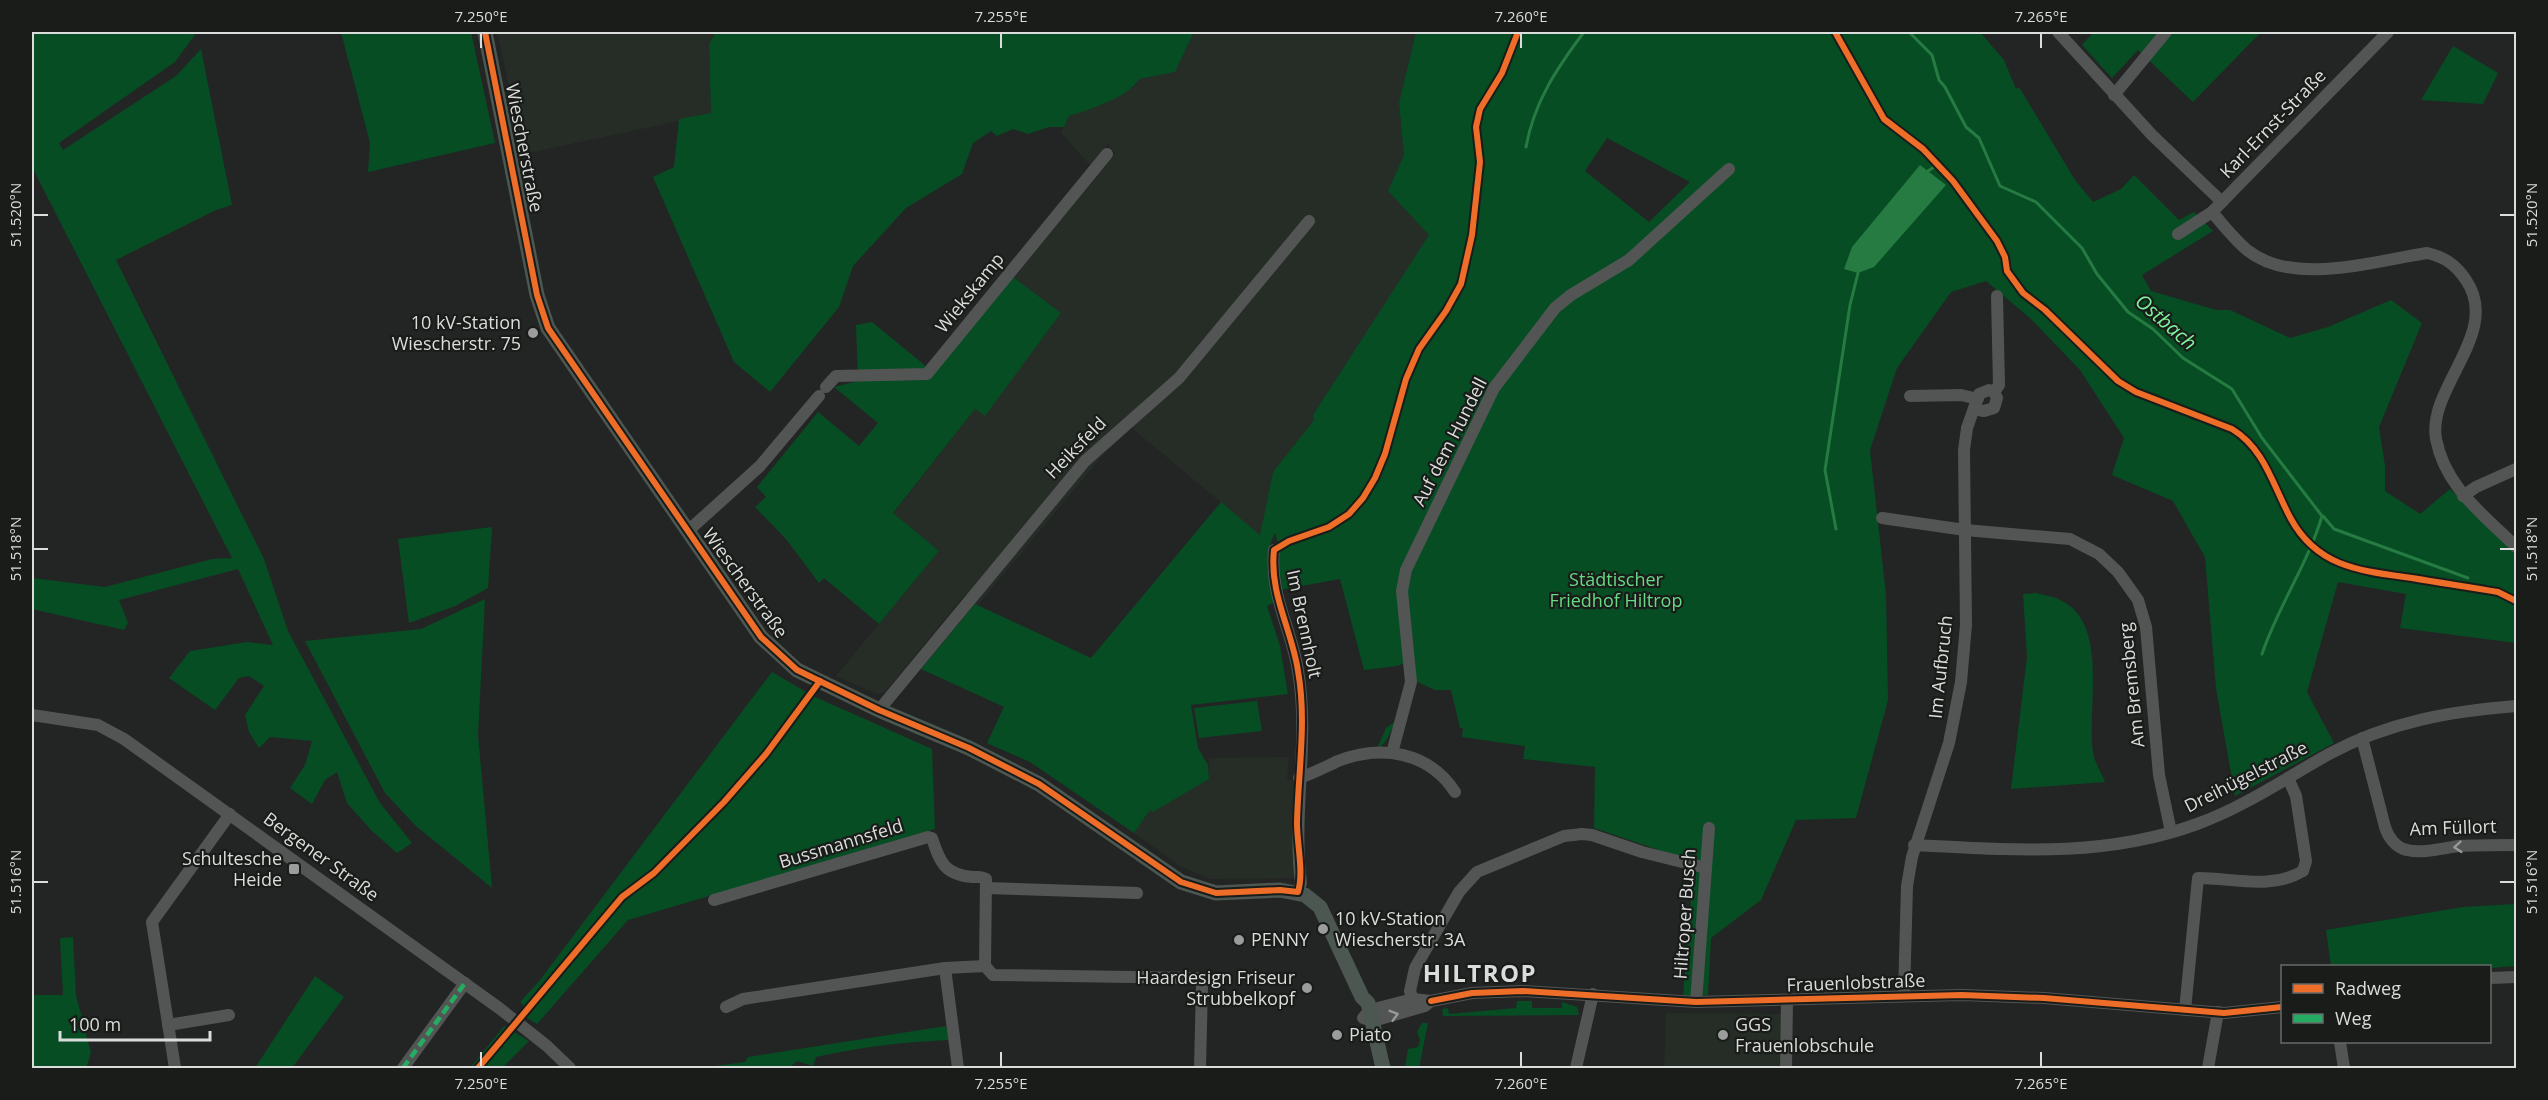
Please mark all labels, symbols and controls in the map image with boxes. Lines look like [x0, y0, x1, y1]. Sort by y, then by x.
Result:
text: 7.250°E [454, 6, 508, 26]
text: 7.255°E [974, 6, 1028, 26]
text: 7.260°E [1494, 6, 1548, 26]
text: 7.265°E [2014, 6, 2068, 26]
street label: Karl-Ernst-Straße [2214, 64, 2331, 183]
street label: Wiescherstraße [501, 81, 549, 214]
text: 51.520°N [5, 183, 25, 247]
text: 51.520°N [2521, 183, 2541, 247]
street label: Wiekskamp [930, 247, 1009, 337]
water label: Ostbach [2130, 287, 2203, 356]
place label: 10 kV-Station Wiescherstr. 75 [392, 310, 521, 355]
marker: 10 kV-Station Wiescherstr. 75 [526, 326, 540, 340]
street label: Auf dem Hundell [1406, 373, 1492, 510]
street label: Heiksfeld [1040, 411, 1111, 484]
text: 51.518°N [5, 517, 25, 581]
text: 51.518°N [2521, 517, 2541, 581]
street label: Wiescherstraße [698, 523, 794, 642]
street label: Im Brennholt [1282, 567, 1328, 680]
park label: Städtischer Friedhof Hiltrop [1550, 567, 1682, 612]
street label: Im Aufbruch [1923, 614, 1957, 720]
street label: Am Bremsberg [2112, 621, 2149, 749]
street label: Dreihügelstraße [2180, 735, 2311, 818]
street label: Bergener Straße [259, 806, 384, 906]
street label: Bussmannsfeld [776, 813, 906, 873]
street label: Am Füllort [2409, 813, 2497, 841]
one-way arrow [2454, 840, 2463, 853]
place label: Schultesche Heide [182, 846, 282, 891]
street label: Hiltroper Busch [1667, 848, 1701, 980]
text: 51.516°N [5, 850, 25, 914]
text: 51.516°N [2521, 850, 2541, 914]
marker: Schultesche Heide [287, 862, 301, 876]
place label: 10 kV-Station Wiescherstr. 3A [1335, 906, 1466, 951]
marker: 10 kV-Station Wiescherstr. 3A [1316, 922, 1330, 936]
place label: PENNY [1251, 927, 1310, 951]
marker: PENNY [1232, 933, 1246, 947]
district label: HILTROP [1423, 956, 1537, 989]
place label: Haardesign Friseur Strubbelkopf [1136, 965, 1296, 1010]
legend [2281, 965, 2491, 1043]
street label: Frauenlobstraße [1786, 968, 1926, 996]
text: Radweg [2335, 976, 2401, 1000]
marker: Haardesign Friseur Strubbelkopf [1300, 981, 1314, 995]
scale bar [60, 1004, 210, 1042]
text: Weg [2335, 1006, 2372, 1030]
one-way arrow [1389, 1010, 1399, 1022]
text: 100 m [69, 1012, 121, 1036]
place label: GGS Frauenlobschule [1735, 1012, 1874, 1057]
place label: Piato [1349, 1022, 1392, 1046]
marker: Piato [1330, 1028, 1344, 1042]
marker: GGS Frauenlobschule [1716, 1028, 1730, 1042]
text: 7.250°E [454, 1073, 508, 1093]
text: 7.255°E [974, 1073, 1028, 1093]
text: 7.260°E [1494, 1073, 1548, 1093]
text: 7.265°E [2014, 1073, 2068, 1093]

